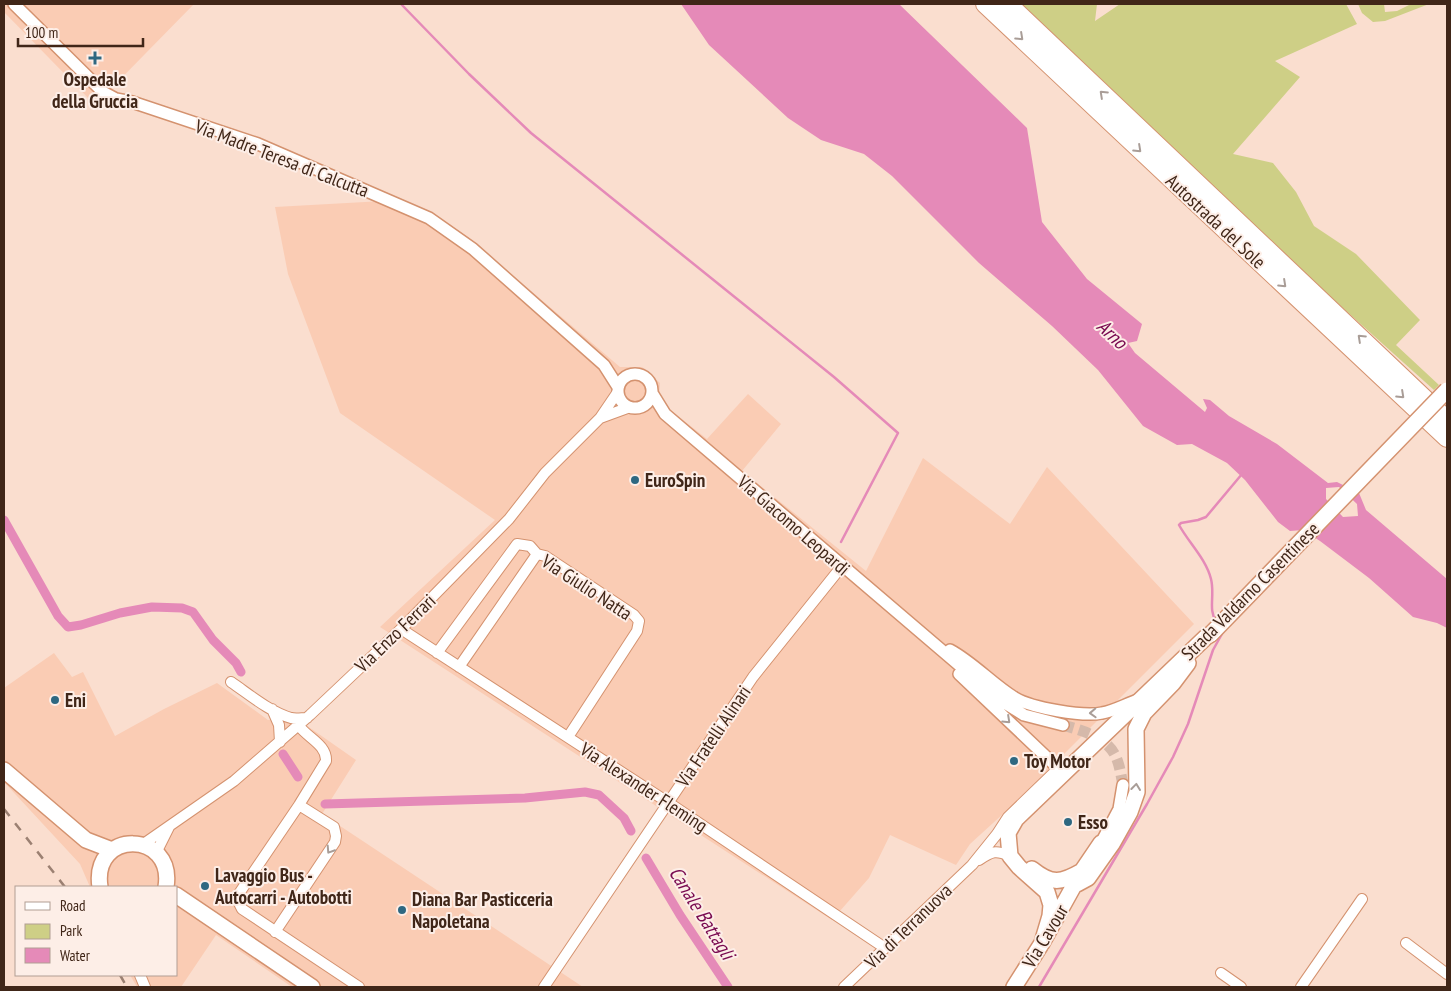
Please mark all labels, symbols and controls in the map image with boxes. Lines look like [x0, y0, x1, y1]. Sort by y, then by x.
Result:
scale bar [18, 15, 142, 47]
text: 100 m [25, 23, 58, 42]
one-way arrow [1014, 31, 1023, 40]
marker: Ospedale della Gruccia [88, 51, 102, 65]
place label: Ospedale della Gruccia [52, 67, 138, 113]
one-way arrow [1100, 91, 1109, 100]
street label: Via Madre Teresa di Calcutta [191, 113, 372, 202]
one-way arrow [1133, 143, 1142, 152]
street label: Autostrada del Sole [1161, 169, 1271, 274]
one-way arrow [1277, 278, 1286, 287]
water label: Arno [1091, 313, 1134, 355]
one-way arrow [1358, 335, 1367, 344]
one-way arrow [1396, 389, 1405, 398]
place label: EuroSpin [645, 468, 705, 492]
street label: Via Giacomo Leopardi [732, 469, 855, 580]
marker: EuroSpin [629, 474, 641, 486]
street label: Strada Valdarno Casentinese [1176, 517, 1324, 665]
street label: Via Giulio Natta [536, 548, 637, 625]
street label: Via Enzo Ferrari [349, 589, 440, 678]
street label: Via Fratelli Alinari [670, 681, 756, 792]
place label: Eni [65, 688, 86, 712]
marker: Eni [49, 694, 61, 706]
one-way arrow [1089, 708, 1097, 719]
one-way arrow [1002, 714, 1011, 723]
street label: Via Alexander Fleming [575, 736, 712, 837]
place label: Toy Motor [1024, 749, 1091, 773]
marker: Toy Motor [1008, 755, 1020, 767]
one-way arrow [1130, 782, 1141, 790]
place label: Esso [1078, 810, 1108, 834]
marker: Esso [1062, 816, 1074, 828]
one-way arrow [326, 845, 336, 854]
water label: Canale Battagli [663, 862, 742, 967]
place label: Lavaggio Bus - Autocarri - Autobotti [214, 863, 352, 909]
street label: Via di Terranuova [859, 878, 957, 974]
marker: Lavaggio Bus - Autocarri - Autobotti [199, 880, 211, 892]
legend [15, 886, 178, 976]
place label: Diana Bar Pasticceria Napoletana [412, 887, 553, 933]
text: Road [60, 896, 86, 915]
street label: Via Cavour [1016, 899, 1074, 973]
marker: Diana Bar Pasticceria Napoletana [396, 904, 408, 916]
text: Park [60, 921, 82, 940]
text: Water [60, 946, 91, 965]

